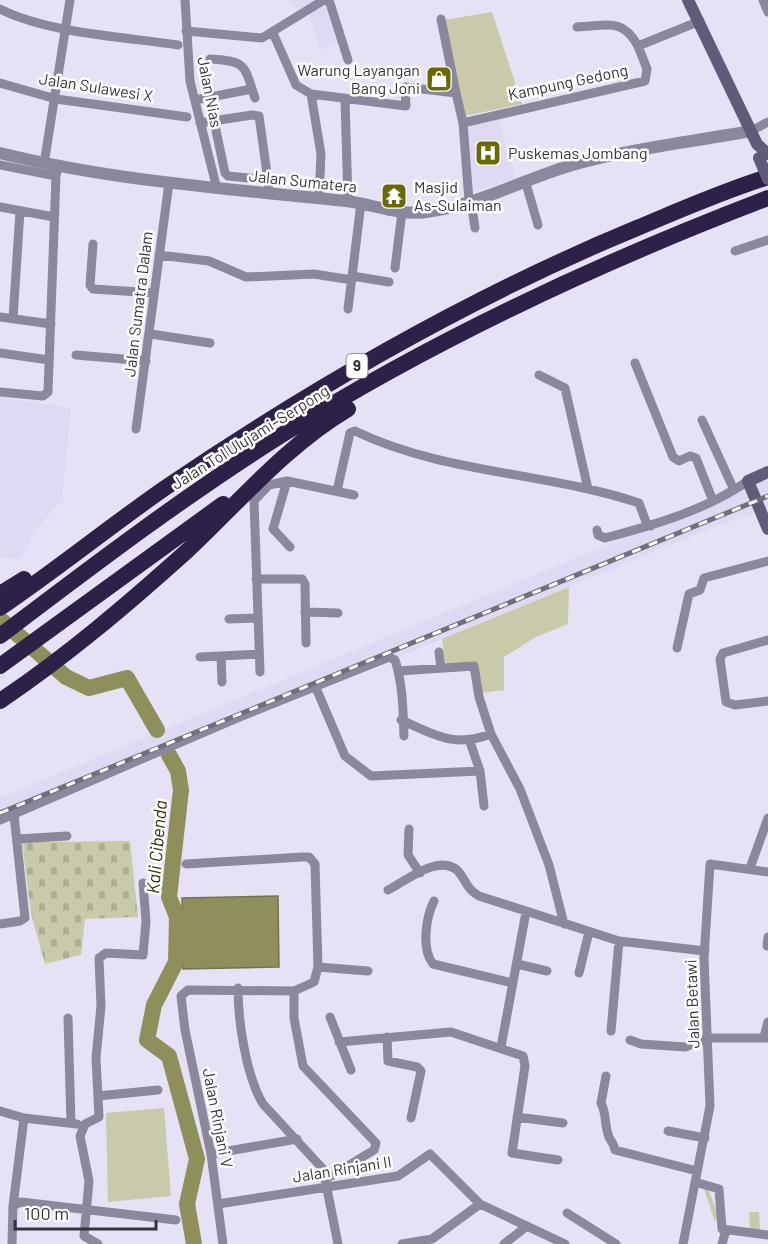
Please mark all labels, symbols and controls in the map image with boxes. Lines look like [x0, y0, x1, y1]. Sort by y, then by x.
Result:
street label: Jalan Nias [194, 55, 227, 129]
place label: Warung Layangan Bang Joni [297, 60, 420, 97]
street label: Kampung Gedong [506, 60, 630, 103]
shop icon: Warung Layangan Bang Joni [424, 64, 454, 94]
street label: Jalan Sulawesi X [38, 68, 154, 105]
hospital icon: Puskemas Jombang [473, 138, 503, 168]
place label: Puskemas Jombang [508, 143, 648, 162]
street label: Jalan Sumatera [248, 165, 358, 196]
place label: Masjid As-Sulaiman [414, 177, 502, 214]
temple icon: Masjid As-Sulaiman [379, 181, 409, 211]
street label: Jalan Sumatra Dalam [119, 230, 156, 378]
road number: 9 [346, 354, 368, 378]
street label: Jalan Tol Ulujami–Serpong [167, 380, 332, 493]
water label: Kali Cibenda [141, 799, 171, 895]
street label: Jalan Betawi [680, 959, 703, 1049]
street label: Jalan Rinjani V [200, 1067, 237, 1169]
street label: Jalan Rinjani II [291, 1151, 393, 1186]
scale bar [15, 1193, 156, 1231]
text: 100 m [24, 1202, 69, 1224]

